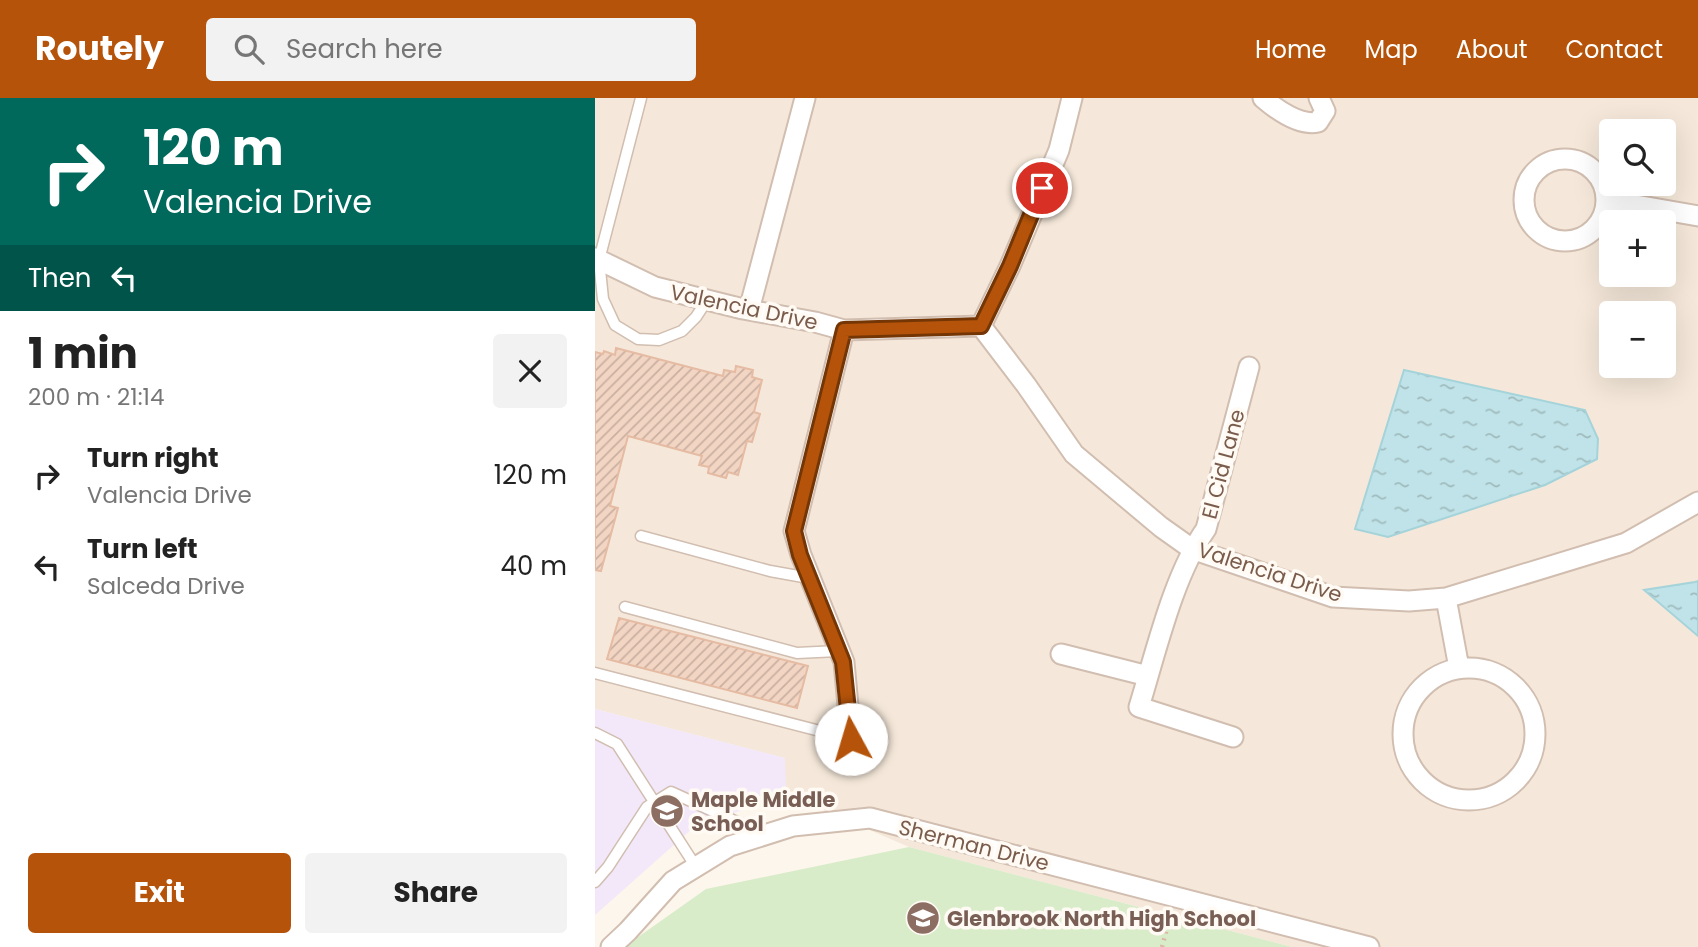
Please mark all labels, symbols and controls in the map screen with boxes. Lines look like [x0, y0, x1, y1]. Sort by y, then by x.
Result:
search box [206, 18, 696, 81]
text: Routely [35, 25, 164, 72]
icon: search [230, 30, 268, 68]
text: Search here [286, 31, 443, 67]
text: Home [1255, 33, 1327, 66]
text: Map [1365, 33, 1418, 66]
text: About [1456, 33, 1527, 66]
text: Contact [1565, 33, 1663, 66]
text: 120 m [143, 114, 284, 182]
map controls [1599, 119, 1676, 378]
button: search [1599, 119, 1676, 196]
icon: right [28, 126, 119, 217]
pin [1012, 158, 1072, 218]
icon: arrive [1023, 169, 1061, 207]
text: Valencia Drive [143, 179, 372, 224]
button: + [1599, 210, 1676, 287]
icon: left [105, 259, 143, 297]
text: Then [28, 260, 91, 296]
street label: Valencia Drive [667, 277, 821, 337]
button: − [1599, 301, 1676, 378]
text: 1 min [28, 324, 138, 383]
button: close [493, 334, 567, 408]
text: 200 m · 21:14 [28, 381, 164, 413]
street label: El Cid Lane [1194, 406, 1252, 522]
text: Turn right [87, 440, 219, 476]
icon: right [28, 457, 66, 495]
text: 120 m [494, 457, 567, 493]
text: Valencia Drive [87, 479, 252, 511]
text: Turn left [87, 531, 198, 567]
street label: Valencia Drive [1194, 535, 1346, 609]
icon: left [28, 548, 66, 586]
text: 40 m [501, 548, 567, 584]
text: Salceda Drive [87, 570, 245, 602]
position arrow [814, 702, 888, 776]
place label: Maple Middle School [691, 785, 836, 838]
school or university icon: Maple Middle School [648, 792, 686, 830]
street label: Sherman Drive [896, 812, 1052, 878]
button: Exit [28, 853, 291, 933]
button: Share [305, 853, 567, 933]
school or university icon: Glenbrook North High School [904, 899, 942, 937]
place label: Glenbrook North High School [947, 904, 1256, 933]

